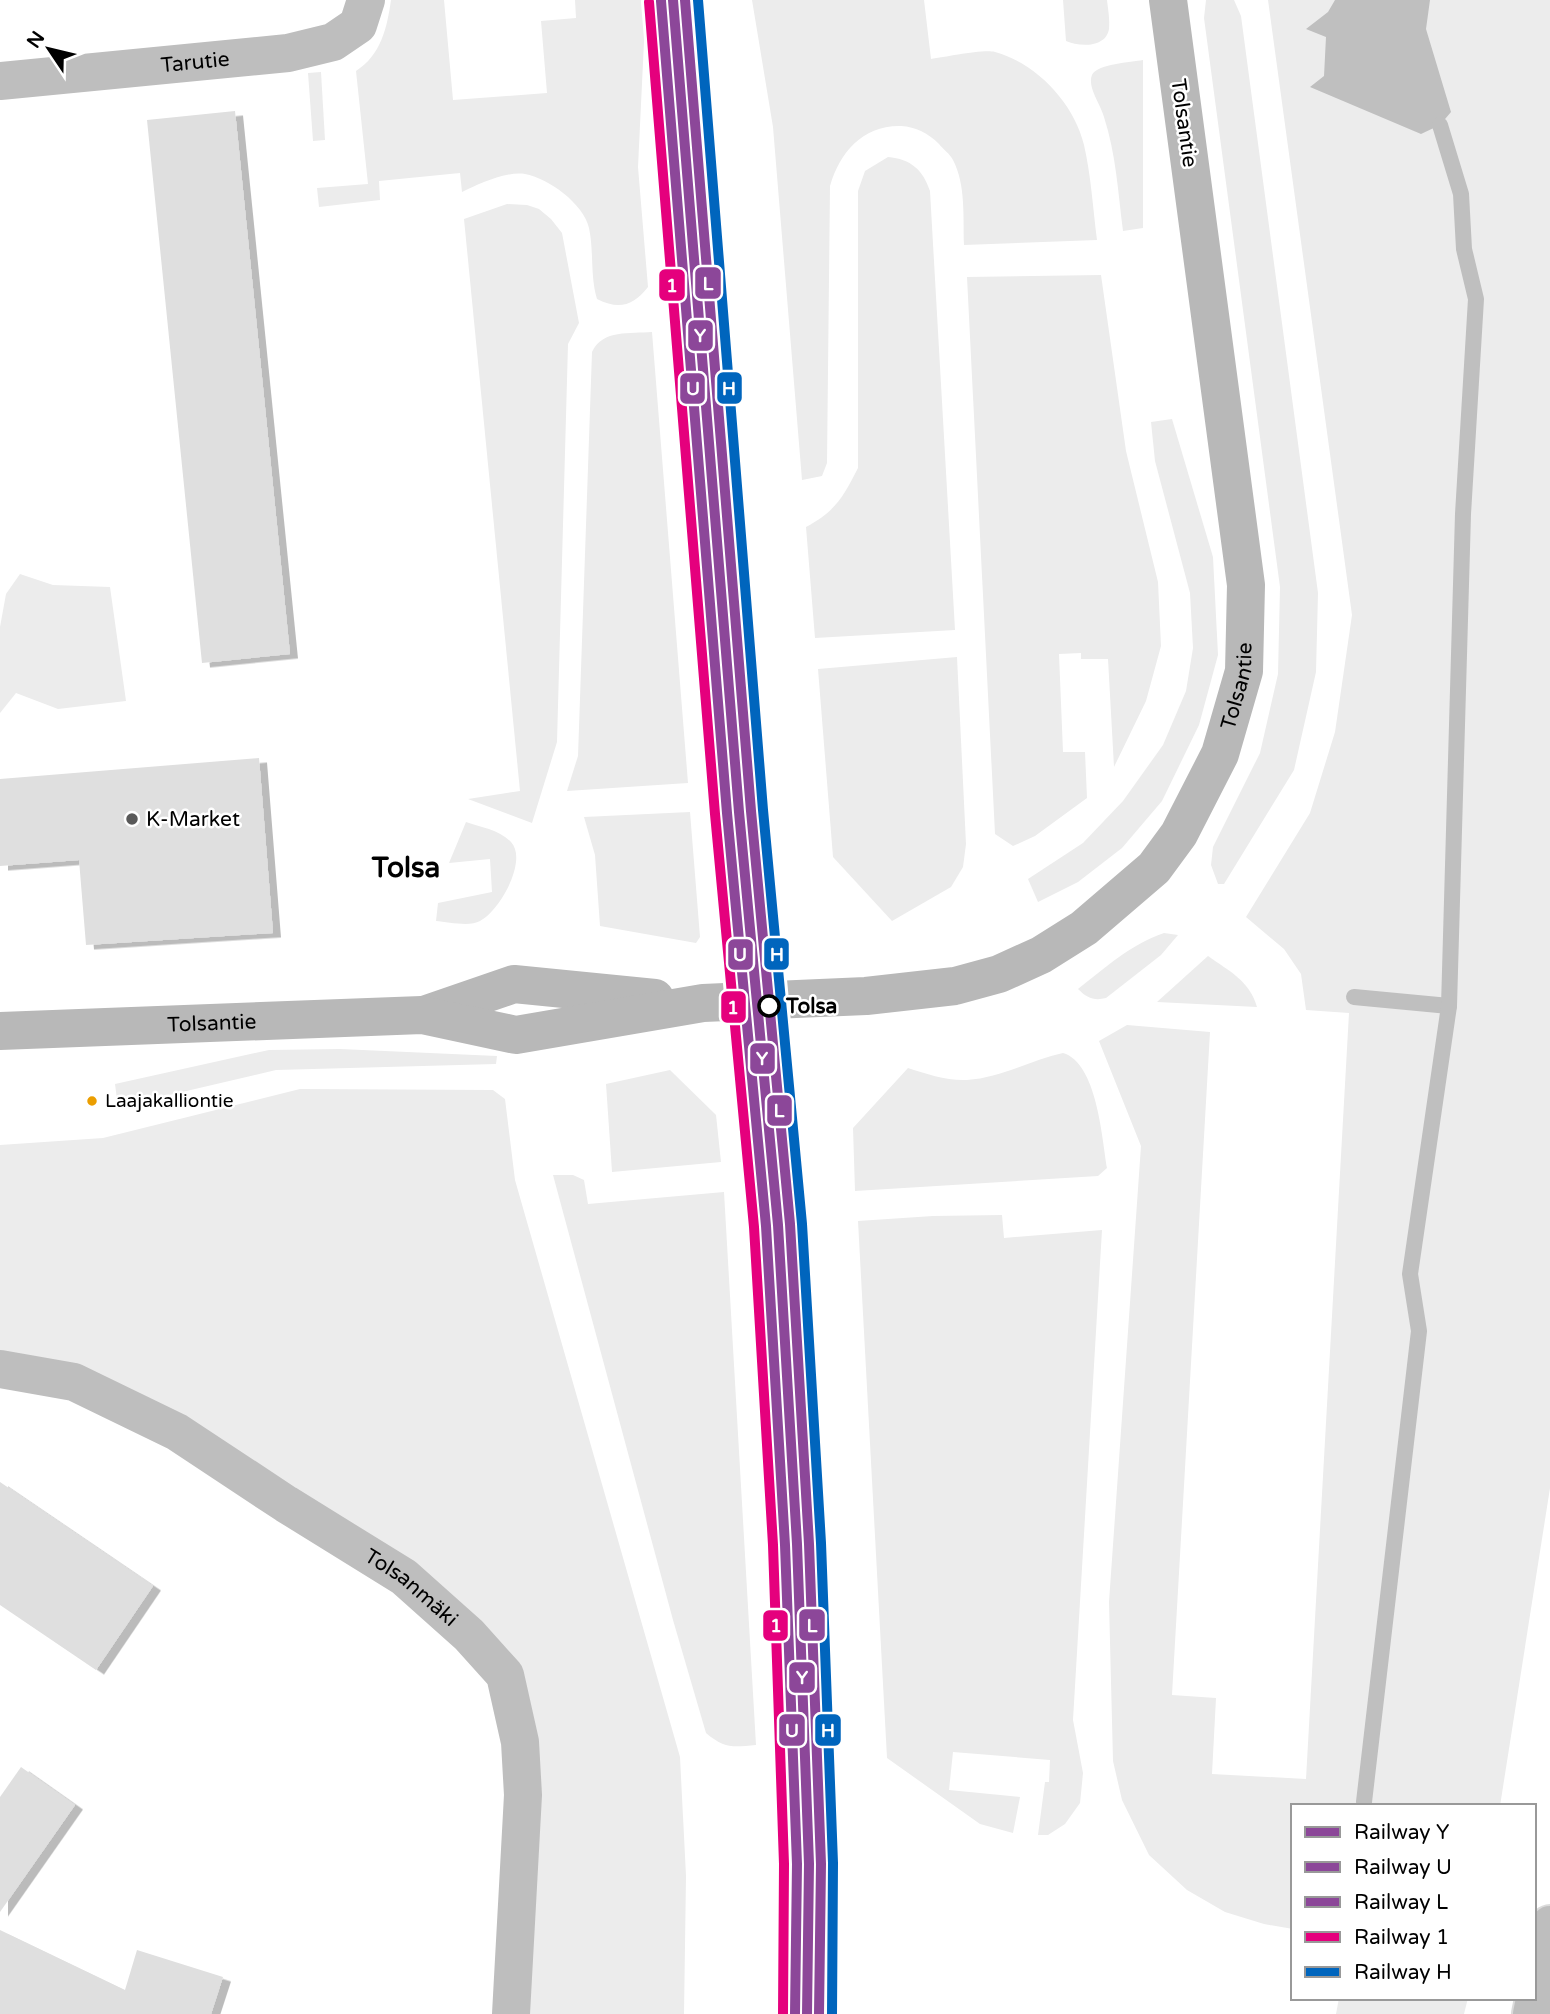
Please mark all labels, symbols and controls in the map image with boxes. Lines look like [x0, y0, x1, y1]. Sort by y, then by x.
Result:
north arrow [14, 14, 84, 84]
text: N [23, 27, 49, 52]
street label: Tarutie [160, 46, 231, 78]
street label: Tolsantie [1165, 77, 1203, 169]
line badge: L [694, 266, 722, 300]
line badge: 1 [658, 268, 686, 302]
text: L [703, 273, 715, 295]
text: 1 [666, 275, 678, 297]
line badge: Y [687, 319, 714, 352]
text: Y [694, 325, 707, 347]
line badge: H [716, 371, 743, 405]
line badge: U [679, 372, 706, 405]
text: U [686, 378, 700, 400]
text: H [722, 378, 736, 400]
street label: Tolsantie [1215, 642, 1257, 733]
place label: K-Market [146, 807, 240, 832]
marker: K-Market [124, 811, 140, 827]
district label: Tolsa [371, 851, 440, 885]
line badge: H [763, 937, 790, 971]
line badge: U [727, 938, 754, 971]
text: U [733, 944, 747, 966]
text: H [770, 944, 784, 966]
line badge: 1 [720, 990, 747, 1024]
place label: Tolsa [785, 994, 837, 1019]
marker: Tolsa [758, 995, 780, 1017]
text: 1 [727, 997, 739, 1019]
street label: Tolsantie [167, 1009, 257, 1037]
line badge: Y [749, 1042, 776, 1075]
text: Y [756, 1048, 769, 1070]
place label: Laajakalliontie [105, 1090, 233, 1112]
marker: Laajakalliontie [85, 1094, 99, 1108]
line badge: L [766, 1094, 793, 1127]
text: L [774, 1100, 786, 1122]
street label: Tolsanmäki [360, 1543, 463, 1632]
line badge: L [798, 1608, 826, 1642]
line badge: 1 [762, 1609, 789, 1642]
text: 1 [770, 1615, 782, 1637]
text: L [807, 1615, 819, 1637]
line badge: Y [788, 1661, 816, 1694]
text: Y [796, 1667, 809, 1689]
line badge: U [778, 1713, 806, 1747]
line badge: H [814, 1713, 842, 1747]
text: U [785, 1720, 799, 1742]
text: H [821, 1720, 835, 1742]
legend [1291, 1804, 1536, 2000]
text: Railway Y [1354, 1820, 1450, 1845]
text: Railway U [1354, 1855, 1452, 1880]
text: Railway L [1354, 1890, 1448, 1915]
text: Railway 1 [1354, 1925, 1449, 1950]
text: Railway H [1354, 1960, 1452, 1985]

